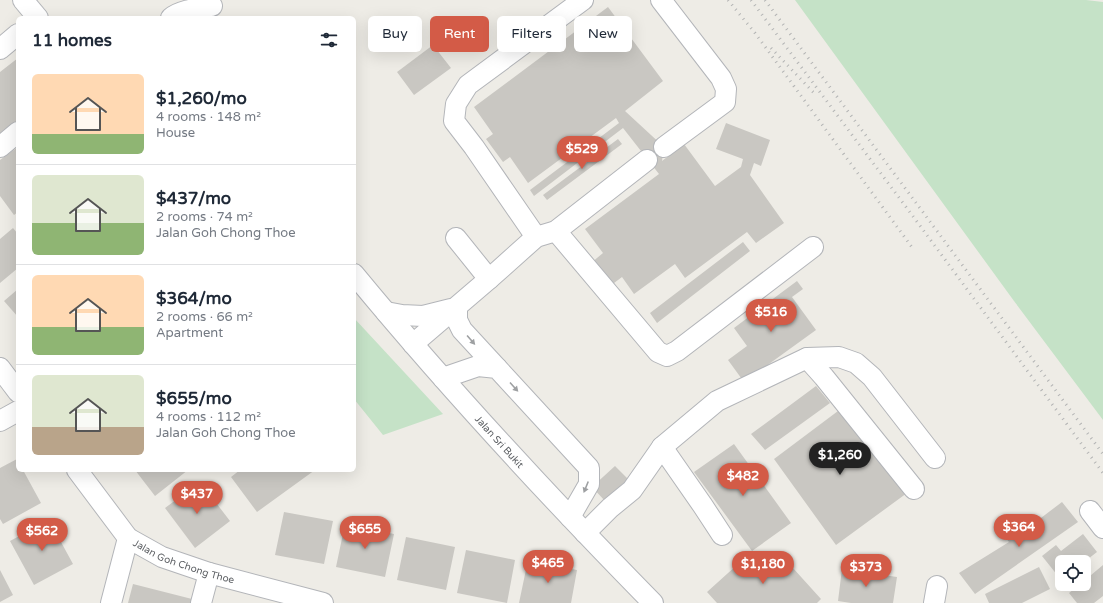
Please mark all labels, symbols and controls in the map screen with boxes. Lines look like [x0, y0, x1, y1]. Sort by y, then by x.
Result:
chip: Buy [368, 16, 422, 52]
chip: Rent [430, 16, 489, 52]
chip: Filters [497, 16, 566, 52]
chip: New [574, 16, 632, 52]
icon: filters [318, 29, 340, 51]
text: 11 homes [32, 30, 112, 51]
text: $1,260/mo [156, 88, 247, 109]
icon: home [64, 90, 112, 138]
text: 4 rooms · 148 m² [156, 109, 261, 125]
text: House [156, 125, 195, 141]
pin: $529 [558, 136, 606, 170]
text: $529 [566, 141, 598, 157]
text: $437/mo [156, 188, 231, 209]
icon: home [64, 191, 112, 239]
text: 2 rooms · 74 m² [156, 209, 253, 225]
text: Jalan Goh Chong Thoe [156, 225, 296, 241]
text: $364/mo [156, 288, 232, 309]
icon: home [64, 291, 112, 339]
pin: $516 [747, 299, 795, 333]
text: $516 [755, 304, 787, 320]
text: 2 rooms · 66 m² [156, 309, 253, 325]
text: Apartment [156, 325, 223, 341]
one-way arrow [466, 335, 475, 346]
one-way arrow [509, 382, 518, 391]
text: $655/mo [156, 388, 232, 409]
icon: home [64, 391, 112, 439]
text: 4 rooms · 112 m² [156, 409, 261, 425]
street label: Jalan Sri Bukit [472, 413, 526, 471]
text: Jalan Goh Chong Thoe [156, 425, 296, 441]
pin: $1,260 [807, 442, 873, 476]
text: $1,260 [818, 447, 862, 463]
pin: $482 [719, 463, 767, 497]
text: $482 [727, 468, 759, 484]
pin: $437 [173, 481, 221, 515]
one-way arrow [583, 481, 589, 493]
text: $437 [181, 486, 213, 502]
pin: $364 [995, 514, 1043, 548]
pin: $655 [341, 516, 389, 550]
pin: $562 [18, 518, 66, 552]
text: $364 [1003, 519, 1035, 535]
text: $655 [349, 521, 381, 537]
text: $562 [26, 523, 58, 539]
street label: Jalan Goh Chong Thoe [131, 537, 236, 587]
pin: $465 [524, 550, 572, 584]
pin: $1,180 [730, 551, 796, 585]
pin: $373 [842, 554, 890, 588]
text: $465 [532, 555, 564, 571]
map controls [1055, 555, 1091, 591]
button: locate [1055, 555, 1091, 591]
text: $1,180 [741, 556, 785, 572]
text: $373 [850, 559, 882, 575]

